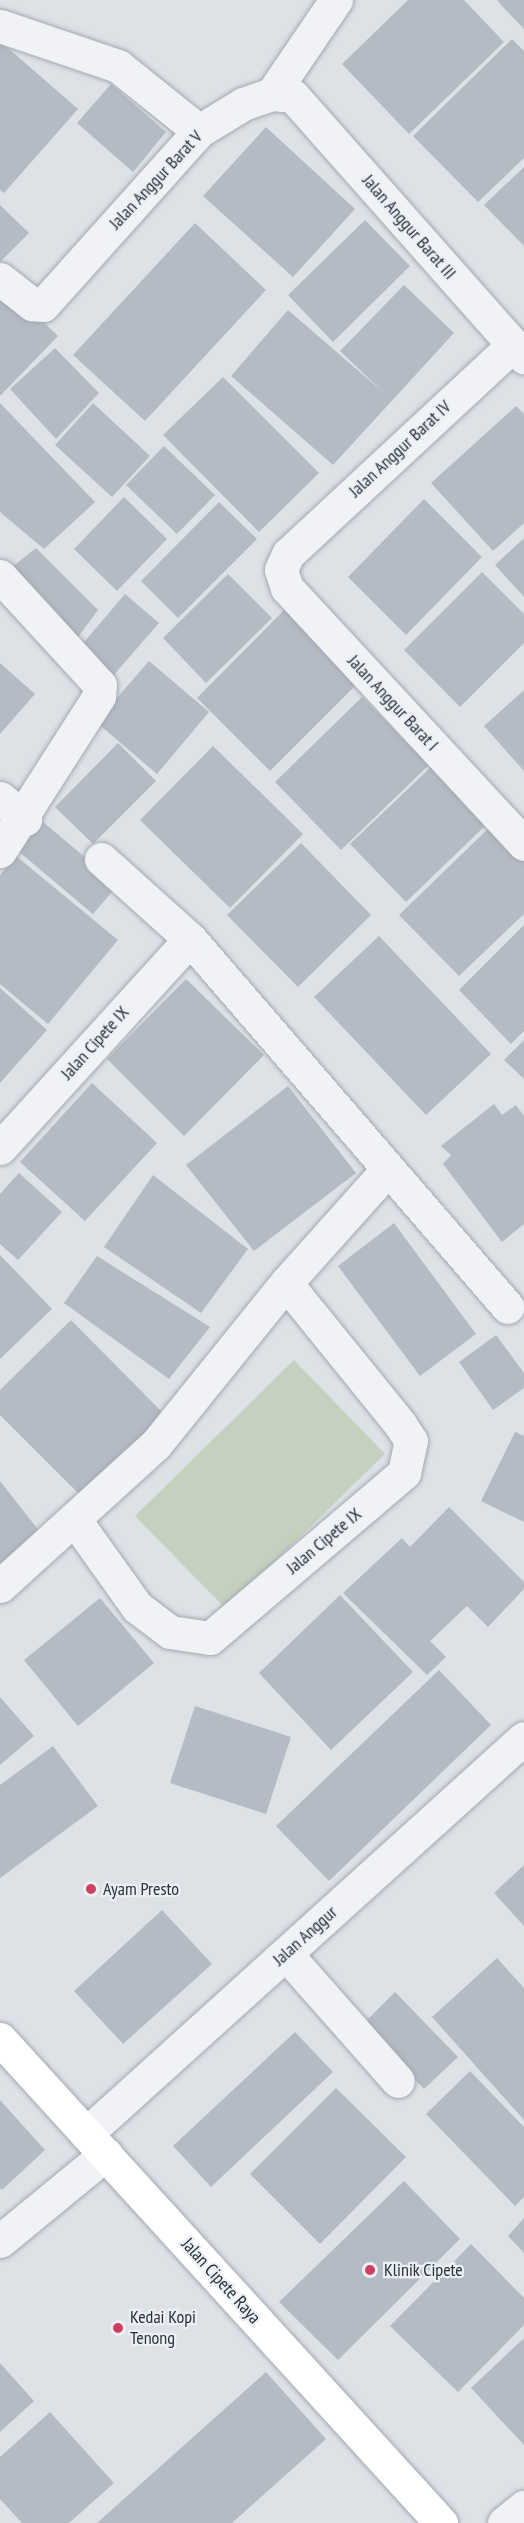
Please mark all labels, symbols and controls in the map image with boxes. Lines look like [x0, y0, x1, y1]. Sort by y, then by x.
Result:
street label: Jalan Anggur Barat V [104, 126, 208, 234]
street label: Jalan Anggur Barat III [357, 170, 461, 284]
street label: Jalan Anggur Barat IV [344, 396, 456, 502]
street label: Jalan Anggur Barat I [343, 650, 443, 756]
street label: Jalan Cipete IX [56, 1002, 134, 1084]
street label: Jalan Cipete IX [282, 1503, 366, 1579]
place label: Ayam Presto [103, 1878, 179, 1900]
marker: Ayam Presto [84, 1882, 98, 1896]
street label: Jalan Anggur [268, 1901, 342, 1971]
street label: Jalan Cipete Raya [177, 2234, 265, 2328]
place label: Klinik Cipete [384, 2259, 463, 2281]
marker: Klinik Cipete [361, 2261, 379, 2279]
place label: Kedai Kopi Tenong [130, 2307, 196, 2350]
marker: Kedai Kopi Tenong [111, 2321, 125, 2335]

